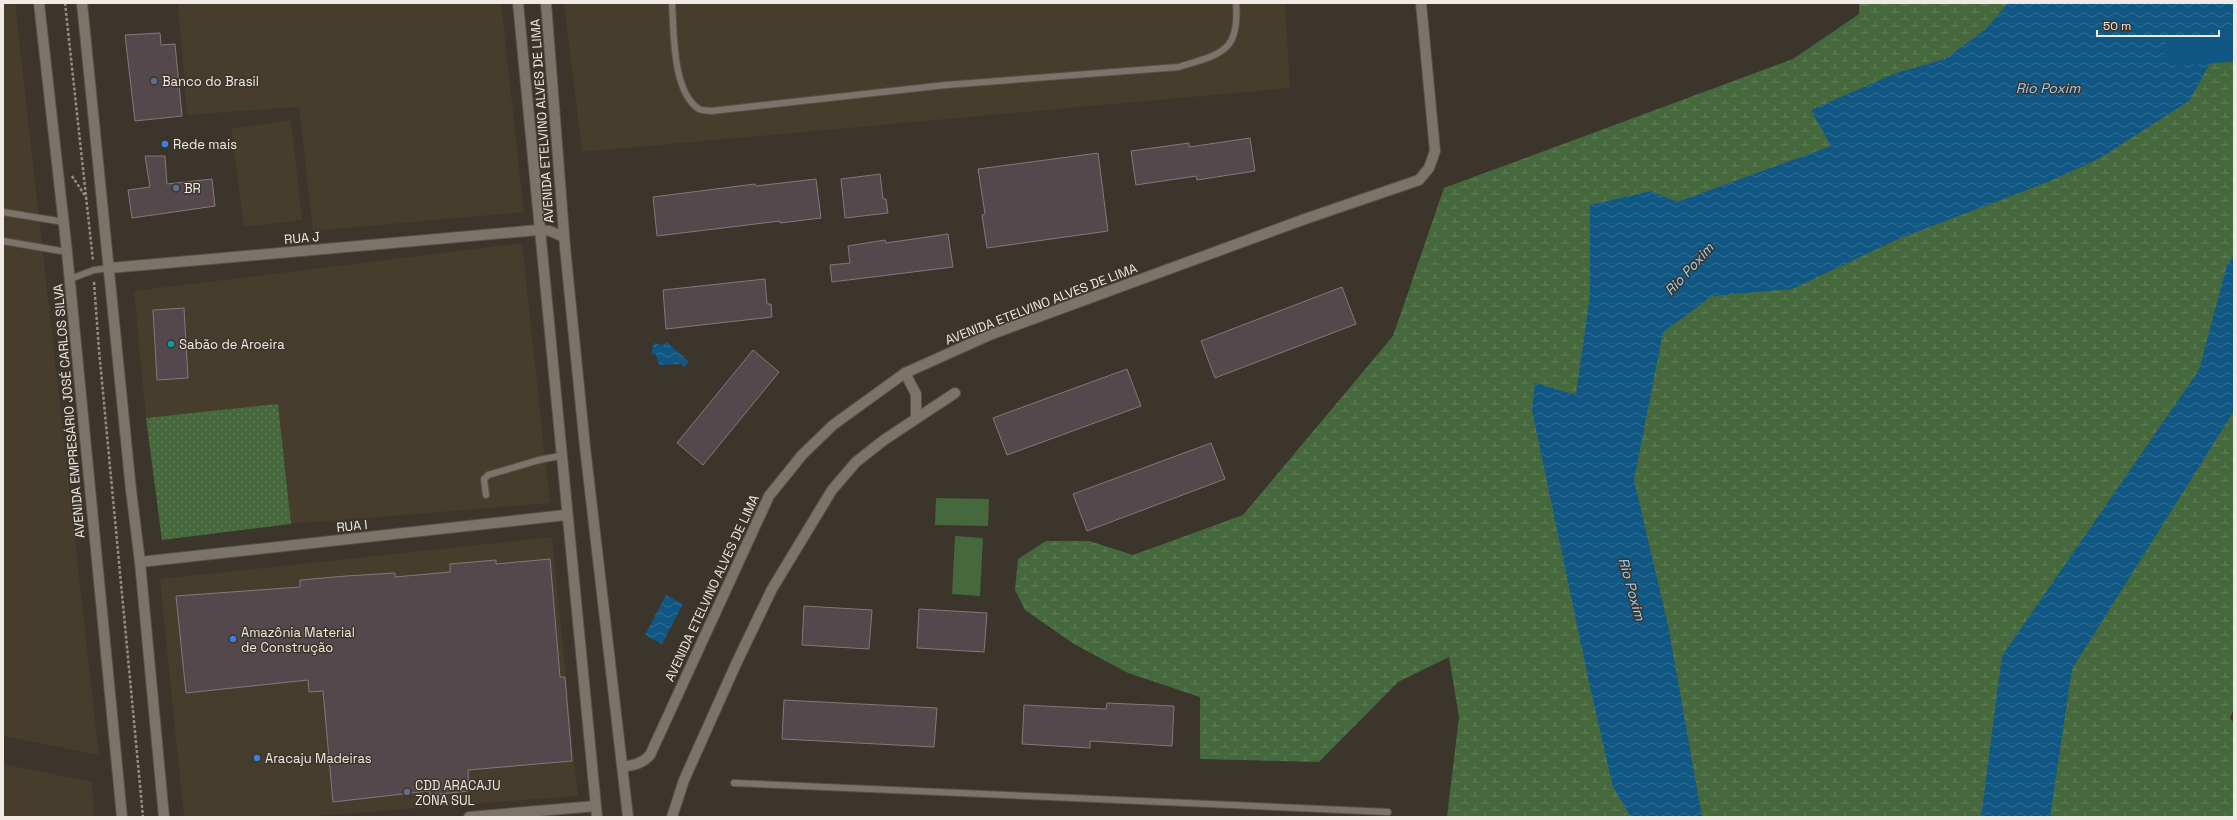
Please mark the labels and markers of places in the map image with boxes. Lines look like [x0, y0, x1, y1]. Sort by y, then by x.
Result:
place label: Banco do Brasil [162, 73, 259, 90]
marker: Banco do Brasil [149, 76, 159, 86]
place label: Rede mais [173, 136, 237, 153]
marker: Rede mais [160, 139, 170, 149]
place label: BR [184, 180, 201, 197]
marker: BR [171, 183, 181, 193]
place label: Sabão de Aroeira [179, 336, 285, 353]
marker: Sabão de Aroeira [166, 339, 176, 349]
place label: Amazônia Material de Construção [241, 624, 355, 656]
marker: Amazônia Material de Construção [228, 634, 238, 644]
place label: Aracaju Madeiras [265, 750, 372, 767]
marker: Aracaju Madeiras [252, 753, 262, 763]
place label: CDD ARACAJU ZONA SUL [415, 777, 501, 809]
marker: CDD ARACAJU ZONA SUL [402, 787, 412, 797]

